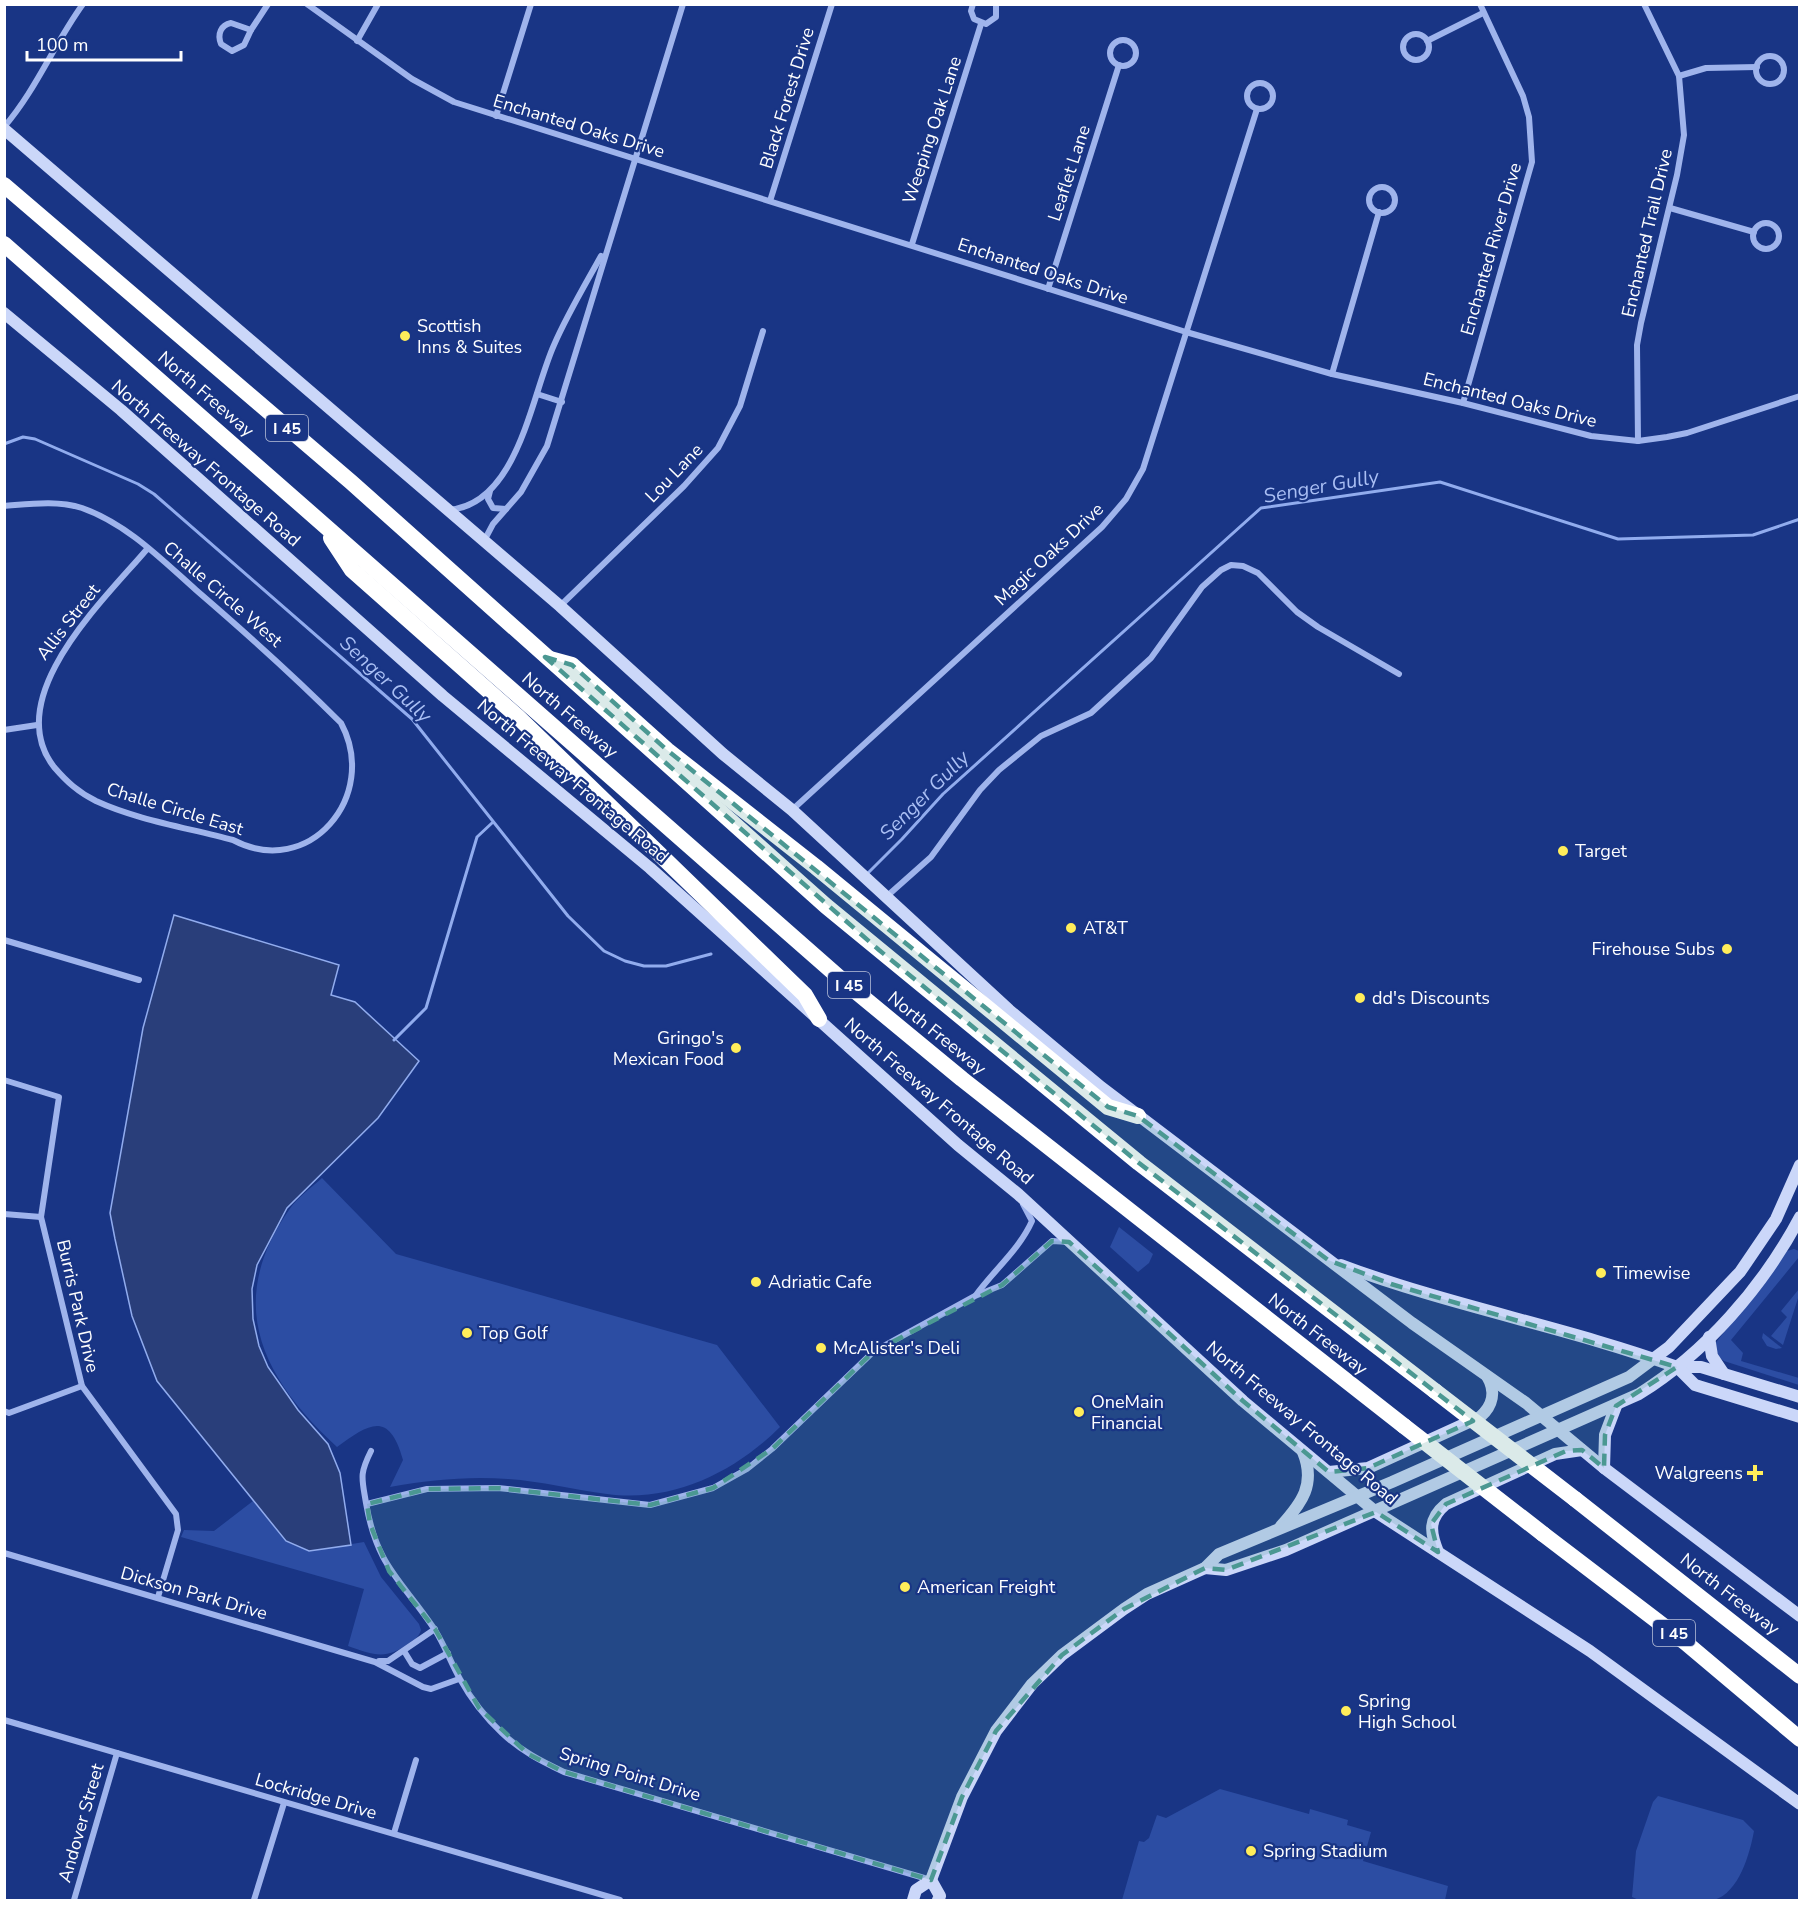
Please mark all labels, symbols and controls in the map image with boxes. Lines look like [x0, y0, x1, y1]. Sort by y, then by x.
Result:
scale bar [27, 24, 182, 62]
street label: Black Forest Drive [754, 24, 820, 172]
text: 100 m [36, 33, 88, 57]
street label: Weeping Oak Lane [897, 53, 967, 207]
street label: Enchanted Oaks Drive [490, 88, 668, 164]
street label: Leaflet Lane [1042, 122, 1096, 224]
street label: Enchanted Trail Drive [1616, 146, 1678, 320]
street label: Enchanted River Drive [1455, 160, 1527, 338]
street label: Enchanted Oaks Drive [955, 232, 1131, 310]
place label: Scottish Inns & Suites [417, 314, 522, 359]
marker: Scottish Inns & Suites [398, 329, 412, 343]
street label: North Freeway [153, 346, 260, 443]
street label: Enchanted Oaks Drive [1421, 367, 1599, 433]
street label: North Freeway Frontage Road [106, 374, 306, 552]
road number: I 45 [266, 415, 308, 441]
street label: Lou Lane [640, 438, 708, 508]
water label: Senger Gully [1261, 463, 1382, 510]
street label: Magic Oaks Drive [989, 497, 1109, 611]
street label: Challe Circle West [158, 536, 288, 653]
street label: Allis Street [31, 578, 106, 665]
water label: Senger Gully [334, 630, 438, 729]
street label: North Freeway [517, 667, 624, 764]
street label: North Freeway Frontage Road [472, 694, 674, 868]
water label: Senger Gully [874, 744, 976, 846]
street label: Challe Circle East [104, 777, 247, 841]
place label: Target [1575, 839, 1627, 863]
marker: Target [1556, 844, 1570, 858]
place label: AT&T [1083, 916, 1128, 940]
marker: AT&T [1064, 921, 1078, 935]
place label: Firehouse Subs [1592, 937, 1715, 961]
marker: Firehouse Subs [1720, 942, 1734, 956]
road number: I 45 [828, 972, 870, 998]
street label: North Freeway [883, 986, 992, 1081]
place label: dd's Discounts [1372, 986, 1490, 1010]
marker: dd's Discounts [1353, 991, 1367, 1005]
street label: North Freeway Frontage Road [839, 1012, 1039, 1190]
place label: Gringo's Mexican Food [613, 1026, 724, 1071]
marker: Gringo's Mexican Food [729, 1041, 743, 1055]
street label: Burris Park Drive [51, 1237, 105, 1375]
place label: Timewise [1613, 1261, 1690, 1285]
marker: Timewise [1594, 1266, 1608, 1280]
place label: Adriatic Cafe [768, 1270, 872, 1294]
marker: Adriatic Cafe [749, 1275, 763, 1289]
street label: North Freeway [1263, 1288, 1373, 1381]
place label: Top Golf [479, 1321, 549, 1345]
marker: Top Golf [460, 1326, 474, 1340]
place label: McAlister's Deli [833, 1336, 960, 1360]
street label: North Freeway Frontage Road [1201, 1336, 1403, 1510]
marker: McAlister's Deli [814, 1341, 828, 1355]
place label: OneMain Financial [1091, 1390, 1164, 1435]
marker: OneMain Financial [1072, 1405, 1086, 1419]
place label: Walgreens [1655, 1461, 1743, 1485]
marker: Walgreens [1748, 1466, 1762, 1480]
street label: North Freeway [1675, 1548, 1785, 1641]
street label: Dickson Park Drive [118, 1561, 270, 1625]
place label: American Freight [917, 1575, 1056, 1599]
marker: American Freight [898, 1580, 912, 1594]
road number: I 45 [1653, 1620, 1695, 1646]
place label: Spring High School [1358, 1689, 1457, 1734]
marker: Spring High School [1339, 1704, 1353, 1718]
street label: Spring Point Drive [556, 1741, 704, 1807]
street label: Andover Street [53, 1760, 110, 1885]
street label: Lockridge Drive [252, 1767, 380, 1825]
place label: Spring Stadium [1263, 1839, 1388, 1863]
marker: Spring Stadium [1244, 1844, 1258, 1858]

